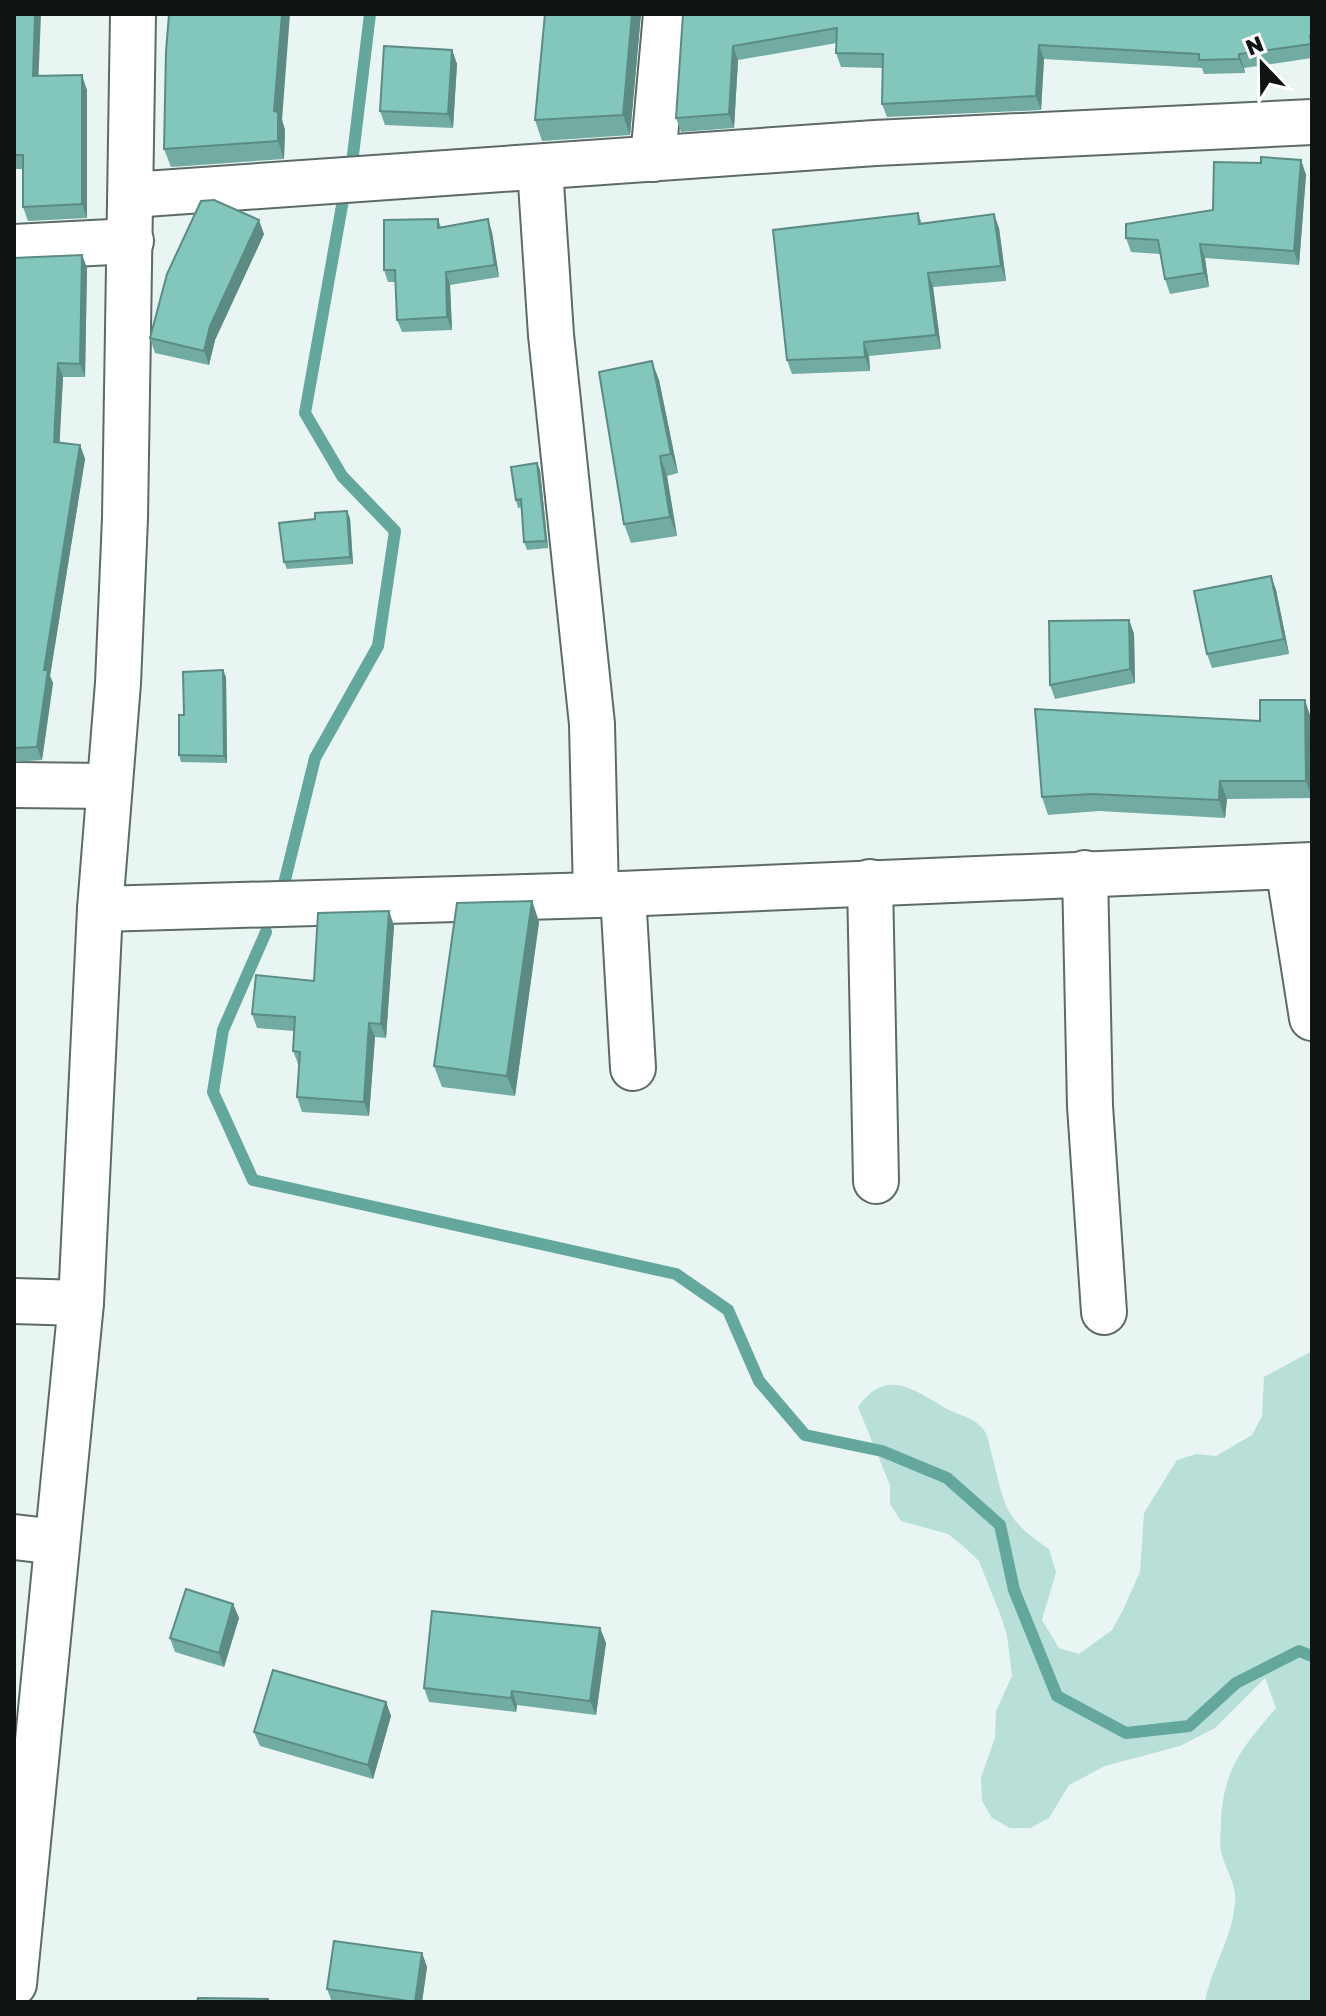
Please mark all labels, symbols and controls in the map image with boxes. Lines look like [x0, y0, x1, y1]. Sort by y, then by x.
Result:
north arrow [1222, 24, 1302, 104]
text: N [1242, 29, 1267, 61]

